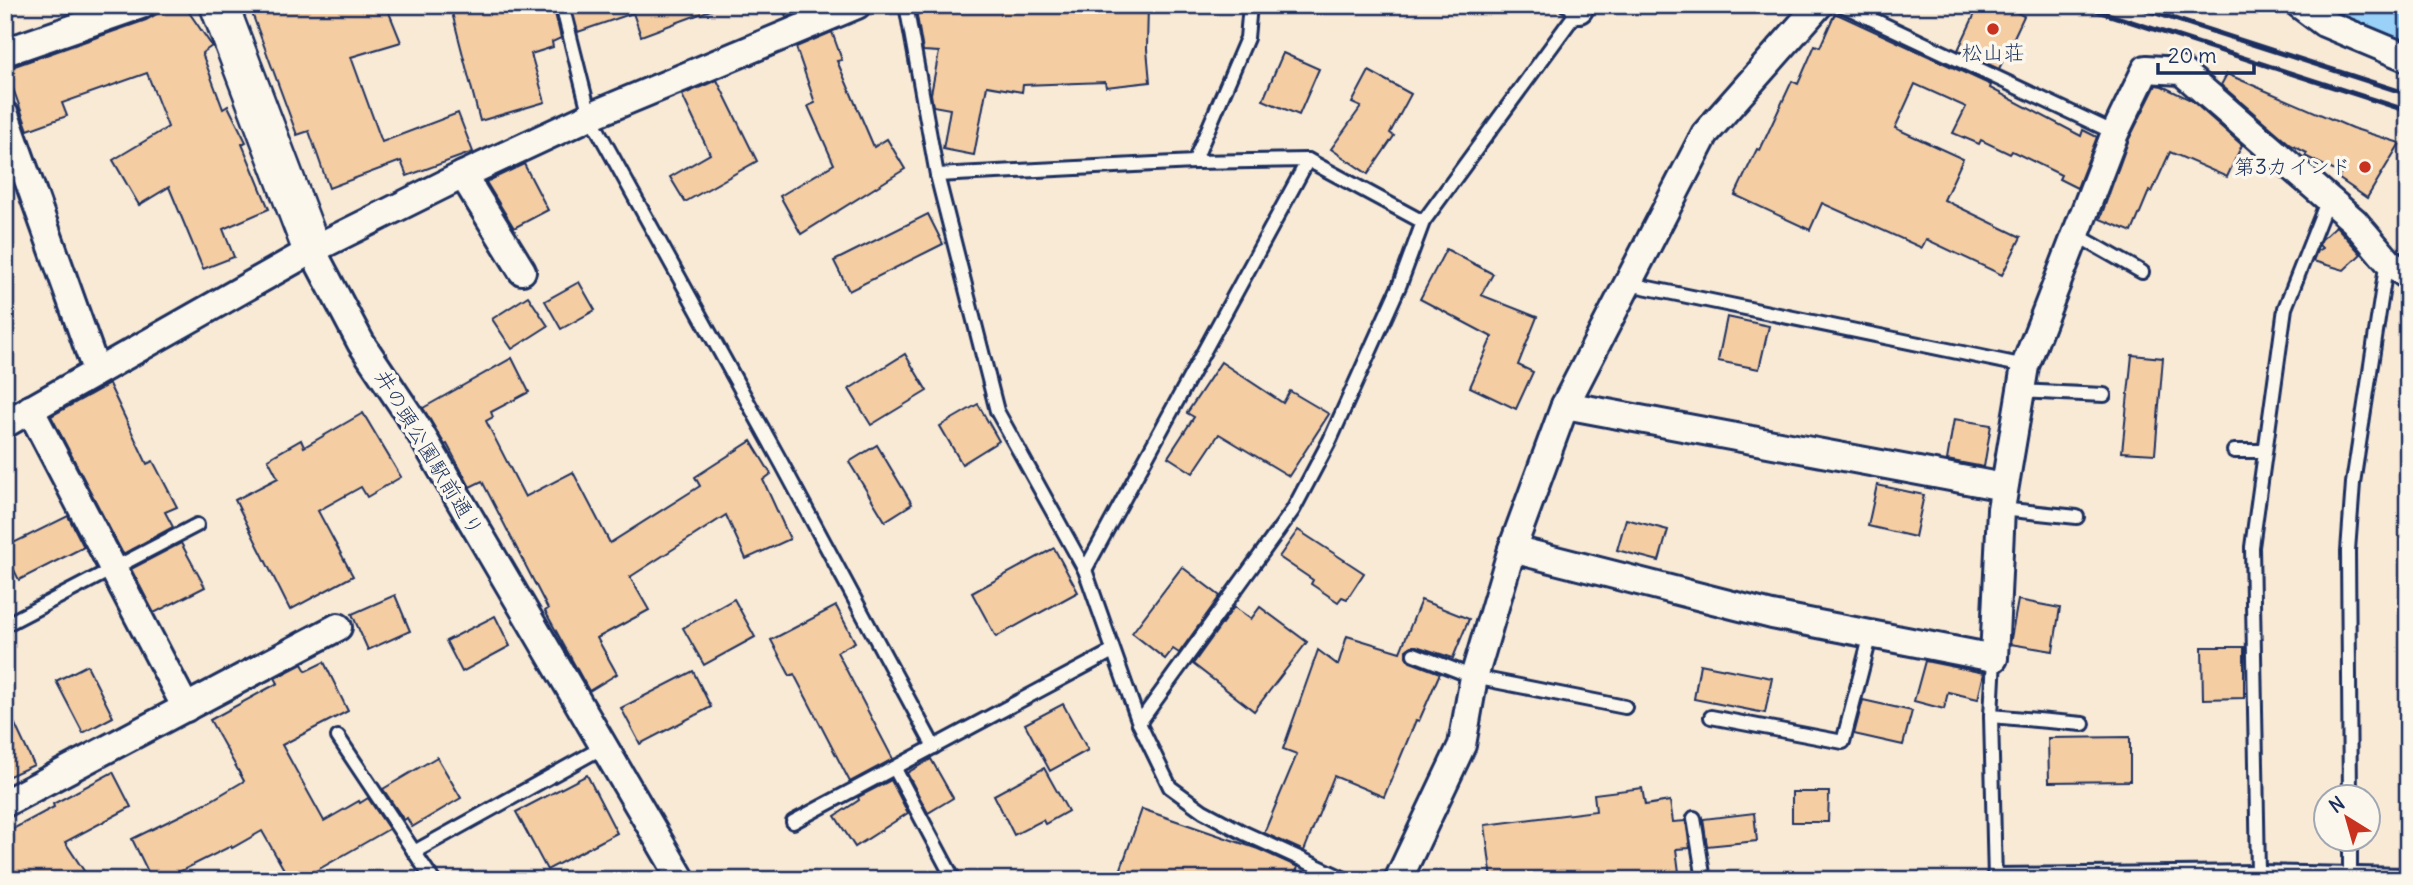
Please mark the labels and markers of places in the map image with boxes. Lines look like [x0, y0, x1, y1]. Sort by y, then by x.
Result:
marker: 松山荘 [1985, 21, 2001, 37]
place label: 松山荘 [1962, 39, 2025, 66]
place label: 第3カインド [2234, 153, 2351, 180]
marker: 第3カインド [2357, 159, 2373, 175]

